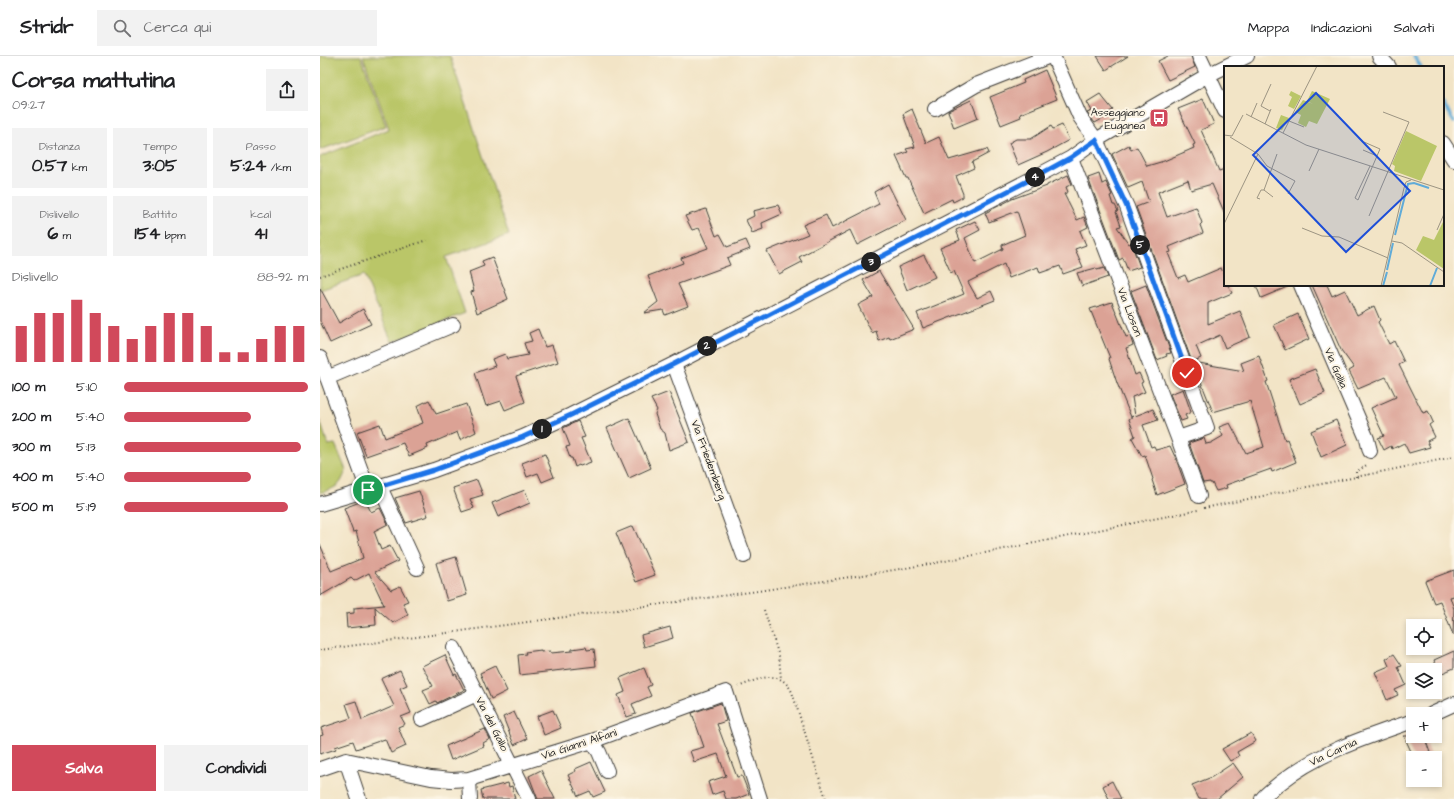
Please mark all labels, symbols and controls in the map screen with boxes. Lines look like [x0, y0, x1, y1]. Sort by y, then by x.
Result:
search box [97, 10, 377, 46]
text: Stridr [20, 14, 73, 41]
icon: search [111, 17, 133, 39]
text: Cerca qui [143, 17, 211, 38]
text: Mappa [1248, 18, 1289, 38]
text: Indicazioni [1311, 18, 1372, 38]
text: Salvati [1394, 18, 1434, 38]
text: Corsa mattutina [12, 65, 175, 96]
inset map [1224, 66, 1444, 286]
button: share [266, 69, 308, 111]
text: 09:27 [12, 96, 45, 114]
place label: Asseggiano Euganea [1091, 105, 1146, 134]
bus stop icon: Asseggiano Euganea [1148, 107, 1170, 129]
text: Distanza [39, 139, 80, 154]
text: Tempo [143, 139, 177, 154]
text: Passo [246, 139, 276, 154]
text: 0.57 [32, 154, 67, 178]
text: 3:05 [143, 154, 177, 178]
text: 5:24 [230, 154, 266, 178]
text: km [67, 160, 87, 175]
text: /km [266, 160, 291, 175]
pin: 4 [1025, 167, 1045, 187]
text: 4 [1031, 169, 1039, 184]
text: Dislivello [40, 207, 79, 222]
text: Battito [143, 207, 177, 222]
text: kcal [250, 207, 271, 222]
text: 6 [48, 222, 58, 246]
text: 154 [134, 222, 160, 246]
text: 41 [254, 222, 268, 246]
text: m [58, 228, 71, 243]
text: bpm [160, 228, 186, 243]
pin: 5 [1130, 235, 1150, 255]
text: 5 [1136, 237, 1144, 252]
pin: 3 [861, 252, 881, 272]
text: 3 [868, 254, 874, 269]
text: Dislivello [12, 268, 58, 286]
text: 88–92 m [257, 268, 308, 286]
street label: Via Lioson [1114, 285, 1146, 339]
pin: 2 [697, 336, 717, 356]
text: 2 [704, 338, 710, 353]
street label: Via Gallia [1321, 346, 1351, 391]
pin [1170, 356, 1204, 390]
icon: check [1176, 362, 1198, 384]
text: 100 m [12, 378, 45, 396]
text: 5:10 [76, 378, 97, 396]
text: 200 m [12, 408, 51, 426]
text: 5:40 [76, 408, 104, 426]
street label: Via Friedemberg [687, 418, 731, 503]
pin: 1 [532, 419, 552, 439]
text: 1 [541, 421, 543, 436]
text: 300 m [12, 438, 50, 456]
text: 5:13 [76, 438, 96, 456]
text: 400 m [12, 468, 53, 486]
text: 5:40 [76, 468, 104, 486]
pin [351, 473, 385, 507]
icon: arrive [357, 479, 379, 501]
text: 500 m [12, 498, 53, 516]
text: 5:19 [76, 498, 96, 516]
map controls [1406, 619, 1442, 787]
button: locate [1406, 619, 1442, 655]
button: layers [1406, 663, 1442, 699]
street label: Via del Gallo [472, 694, 512, 754]
button: + [1406, 707, 1442, 743]
street label: Via Gianni Alfani [539, 725, 619, 763]
street label: Via Carnia [1307, 734, 1360, 770]
button: Salva [12, 745, 156, 791]
button: Condividi [164, 745, 308, 791]
button: − [1406, 751, 1442, 787]

